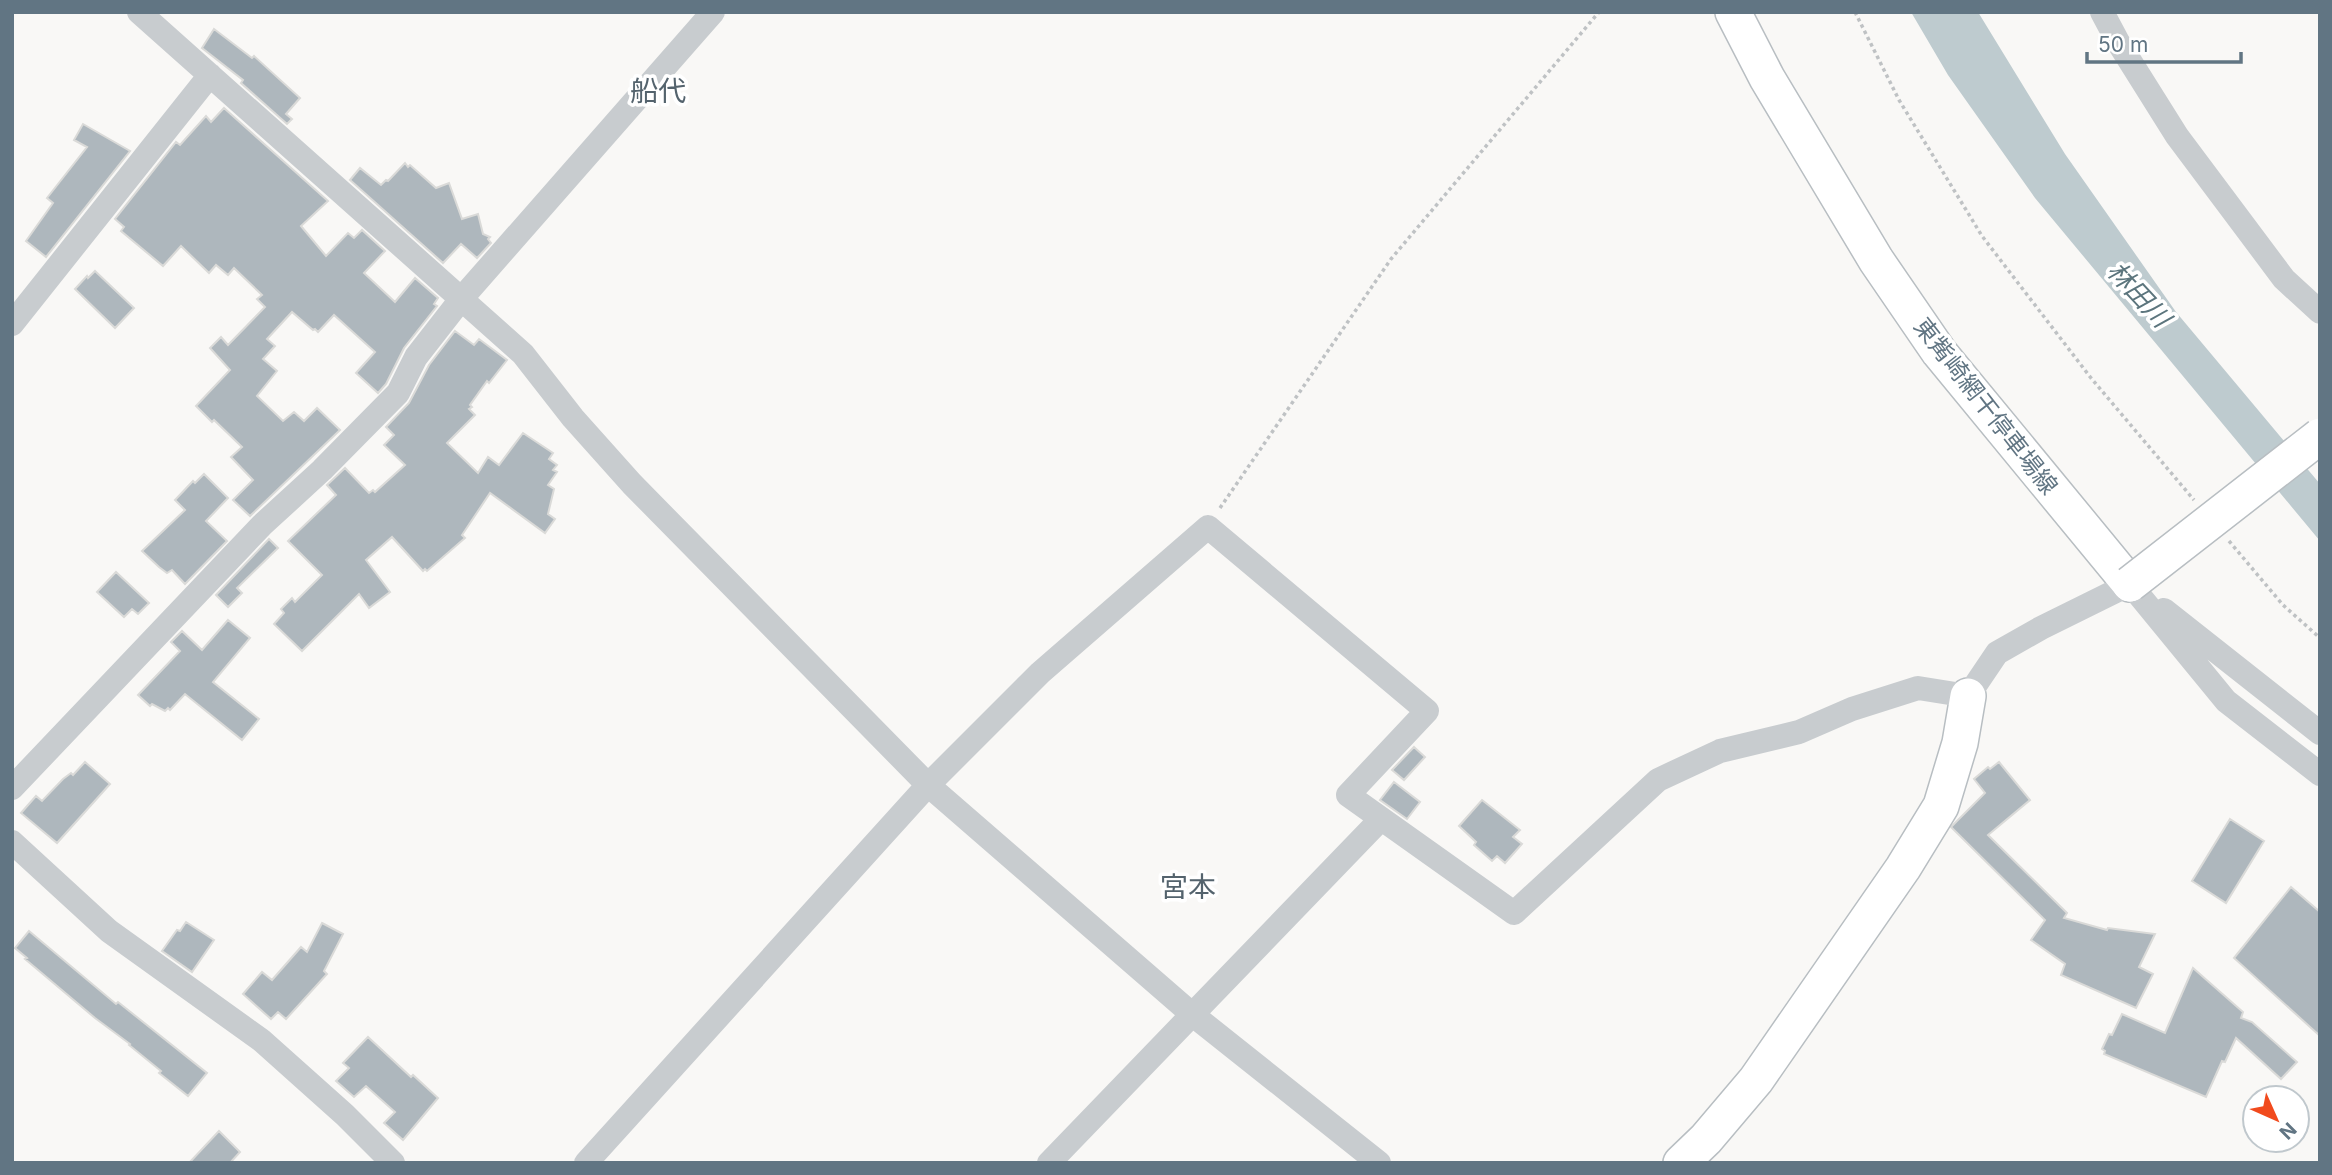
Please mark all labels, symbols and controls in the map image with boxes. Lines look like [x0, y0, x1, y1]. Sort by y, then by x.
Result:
scale bar [2087, 21, 2241, 65]
text: 50 m [2098, 32, 2148, 57]
district label: 船代 [630, 74, 686, 108]
water label: 林田川 [2101, 255, 2179, 335]
street label: 東觜崎網干停車場線 [1908, 312, 2064, 500]
district label: 宮本 [1160, 870, 1216, 904]
north arrow [2241, 1084, 2311, 1154]
text: N [2274, 1117, 2301, 1144]

